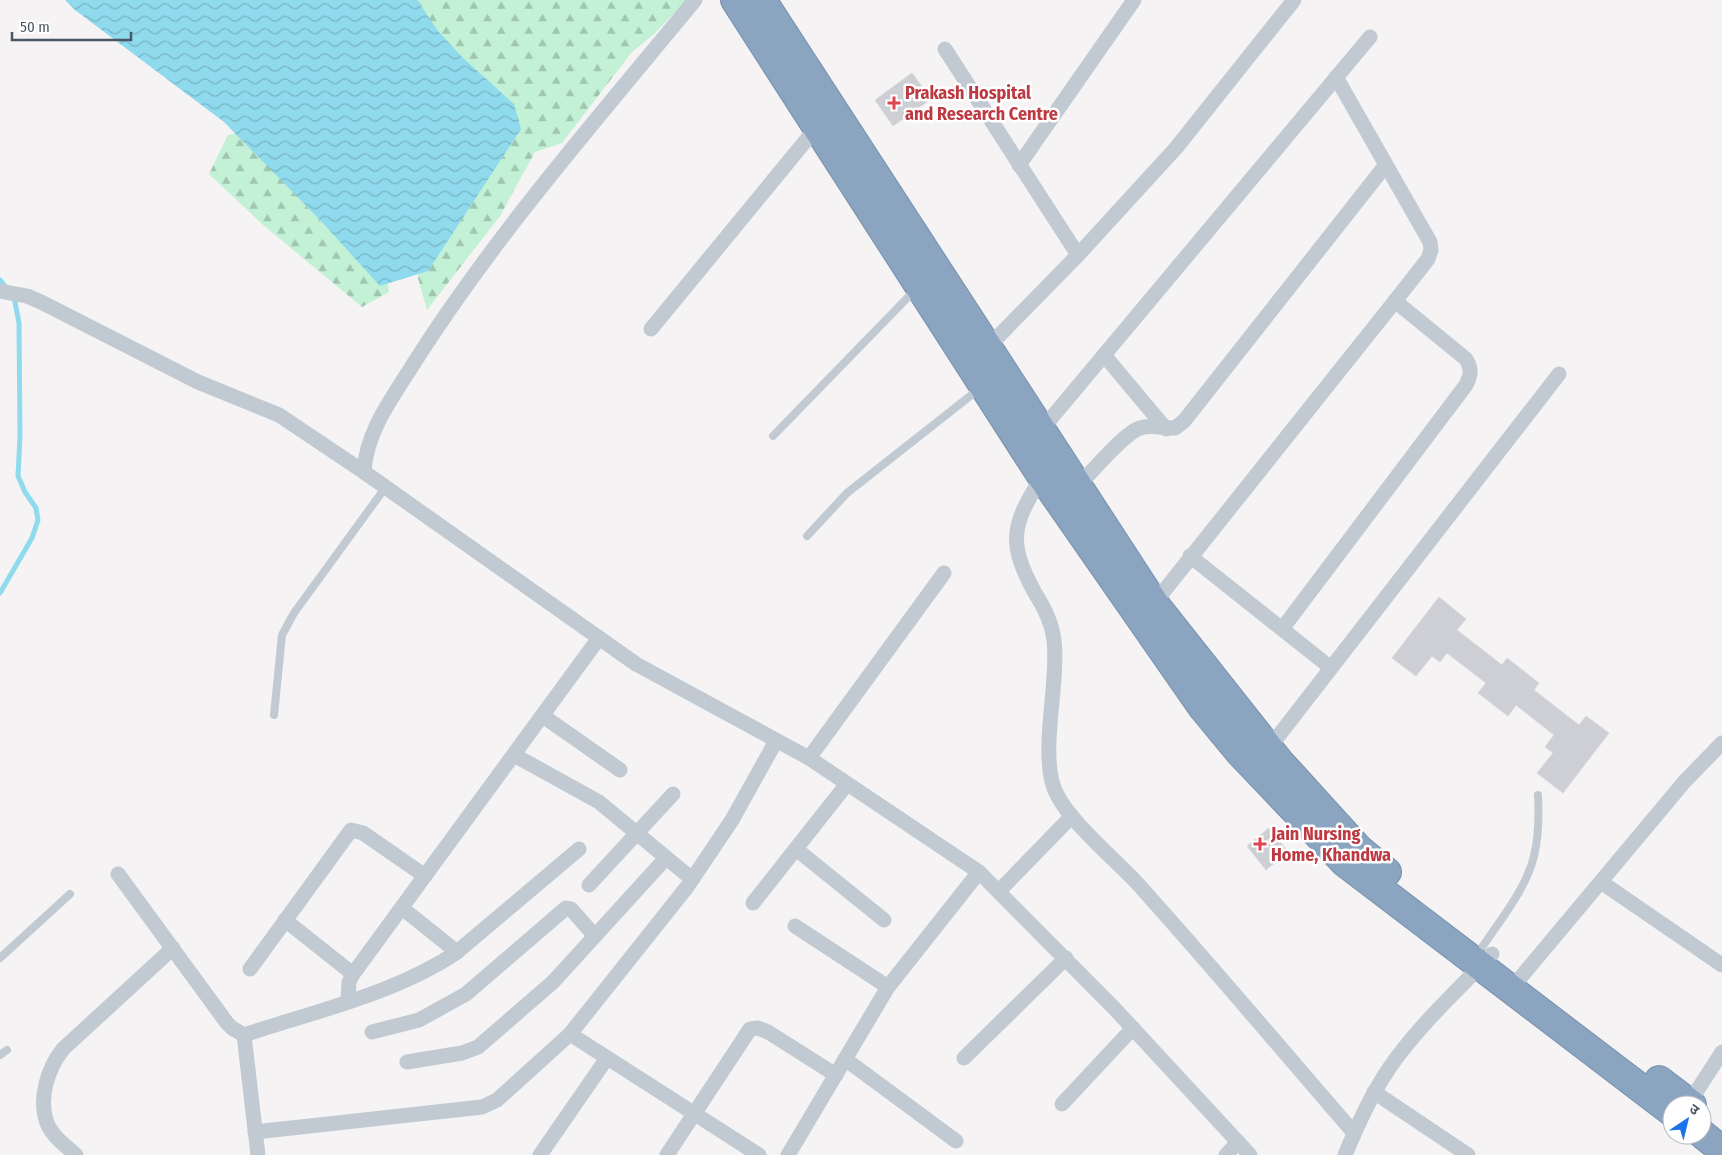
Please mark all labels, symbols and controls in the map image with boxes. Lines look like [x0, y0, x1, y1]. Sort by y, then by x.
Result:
scale bar [12, 10, 131, 42]
text: 50 m [20, 18, 50, 36]
place label: Prakash Hospital and Research Centre [905, 82, 1058, 125]
marker: Prakash Hospital and Research Centre [887, 96, 901, 110]
place label: Jain Nursing Home, Khandwa [1270, 823, 1391, 866]
marker: Jain Nursing Home, Khandwa [1253, 837, 1267, 851]
north arrow [1662, 1095, 1712, 1145]
text: उ [1686, 1100, 1703, 1120]

